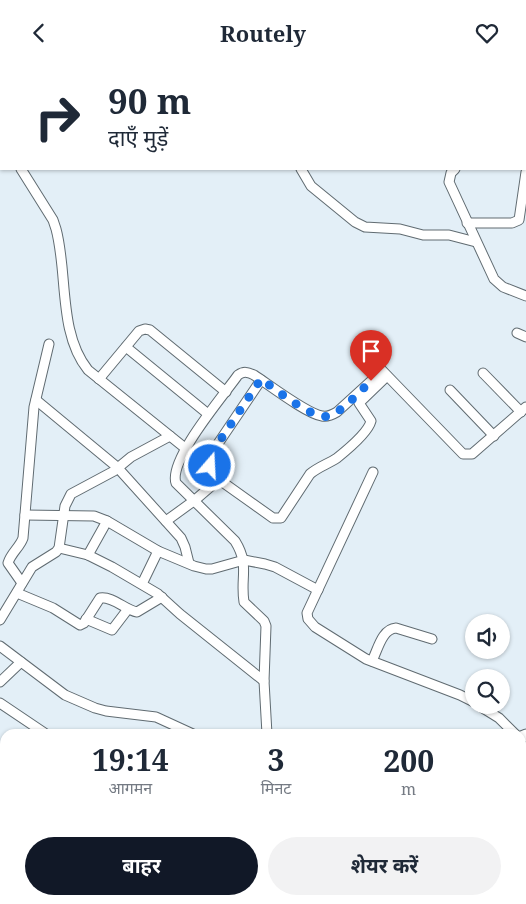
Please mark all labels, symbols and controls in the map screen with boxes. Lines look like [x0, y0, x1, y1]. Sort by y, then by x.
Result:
text: Routely [220, 18, 306, 48]
icon: back [25, 19, 53, 47]
icon: heart [473, 19, 501, 47]
text: 90 m [108, 77, 191, 124]
icon: right [25, 85, 90, 150]
text: दाएँ मुड़ें [108, 122, 168, 152]
pin [350, 330, 392, 381]
icon: arrive [357, 337, 385, 365]
position arrow [183, 439, 235, 491]
map controls [465, 614, 510, 714]
button: sound [465, 614, 510, 659]
button: search [465, 669, 510, 714]
text: 19:14 [92, 739, 169, 780]
text: 3 [268, 739, 285, 780]
text: 200 [383, 740, 434, 781]
text: आगमन [108, 777, 152, 799]
text: मिनट [261, 777, 291, 799]
text: m [401, 778, 416, 800]
button: बाहर [25, 837, 258, 895]
button: शेयर करें [268, 837, 501, 895]

